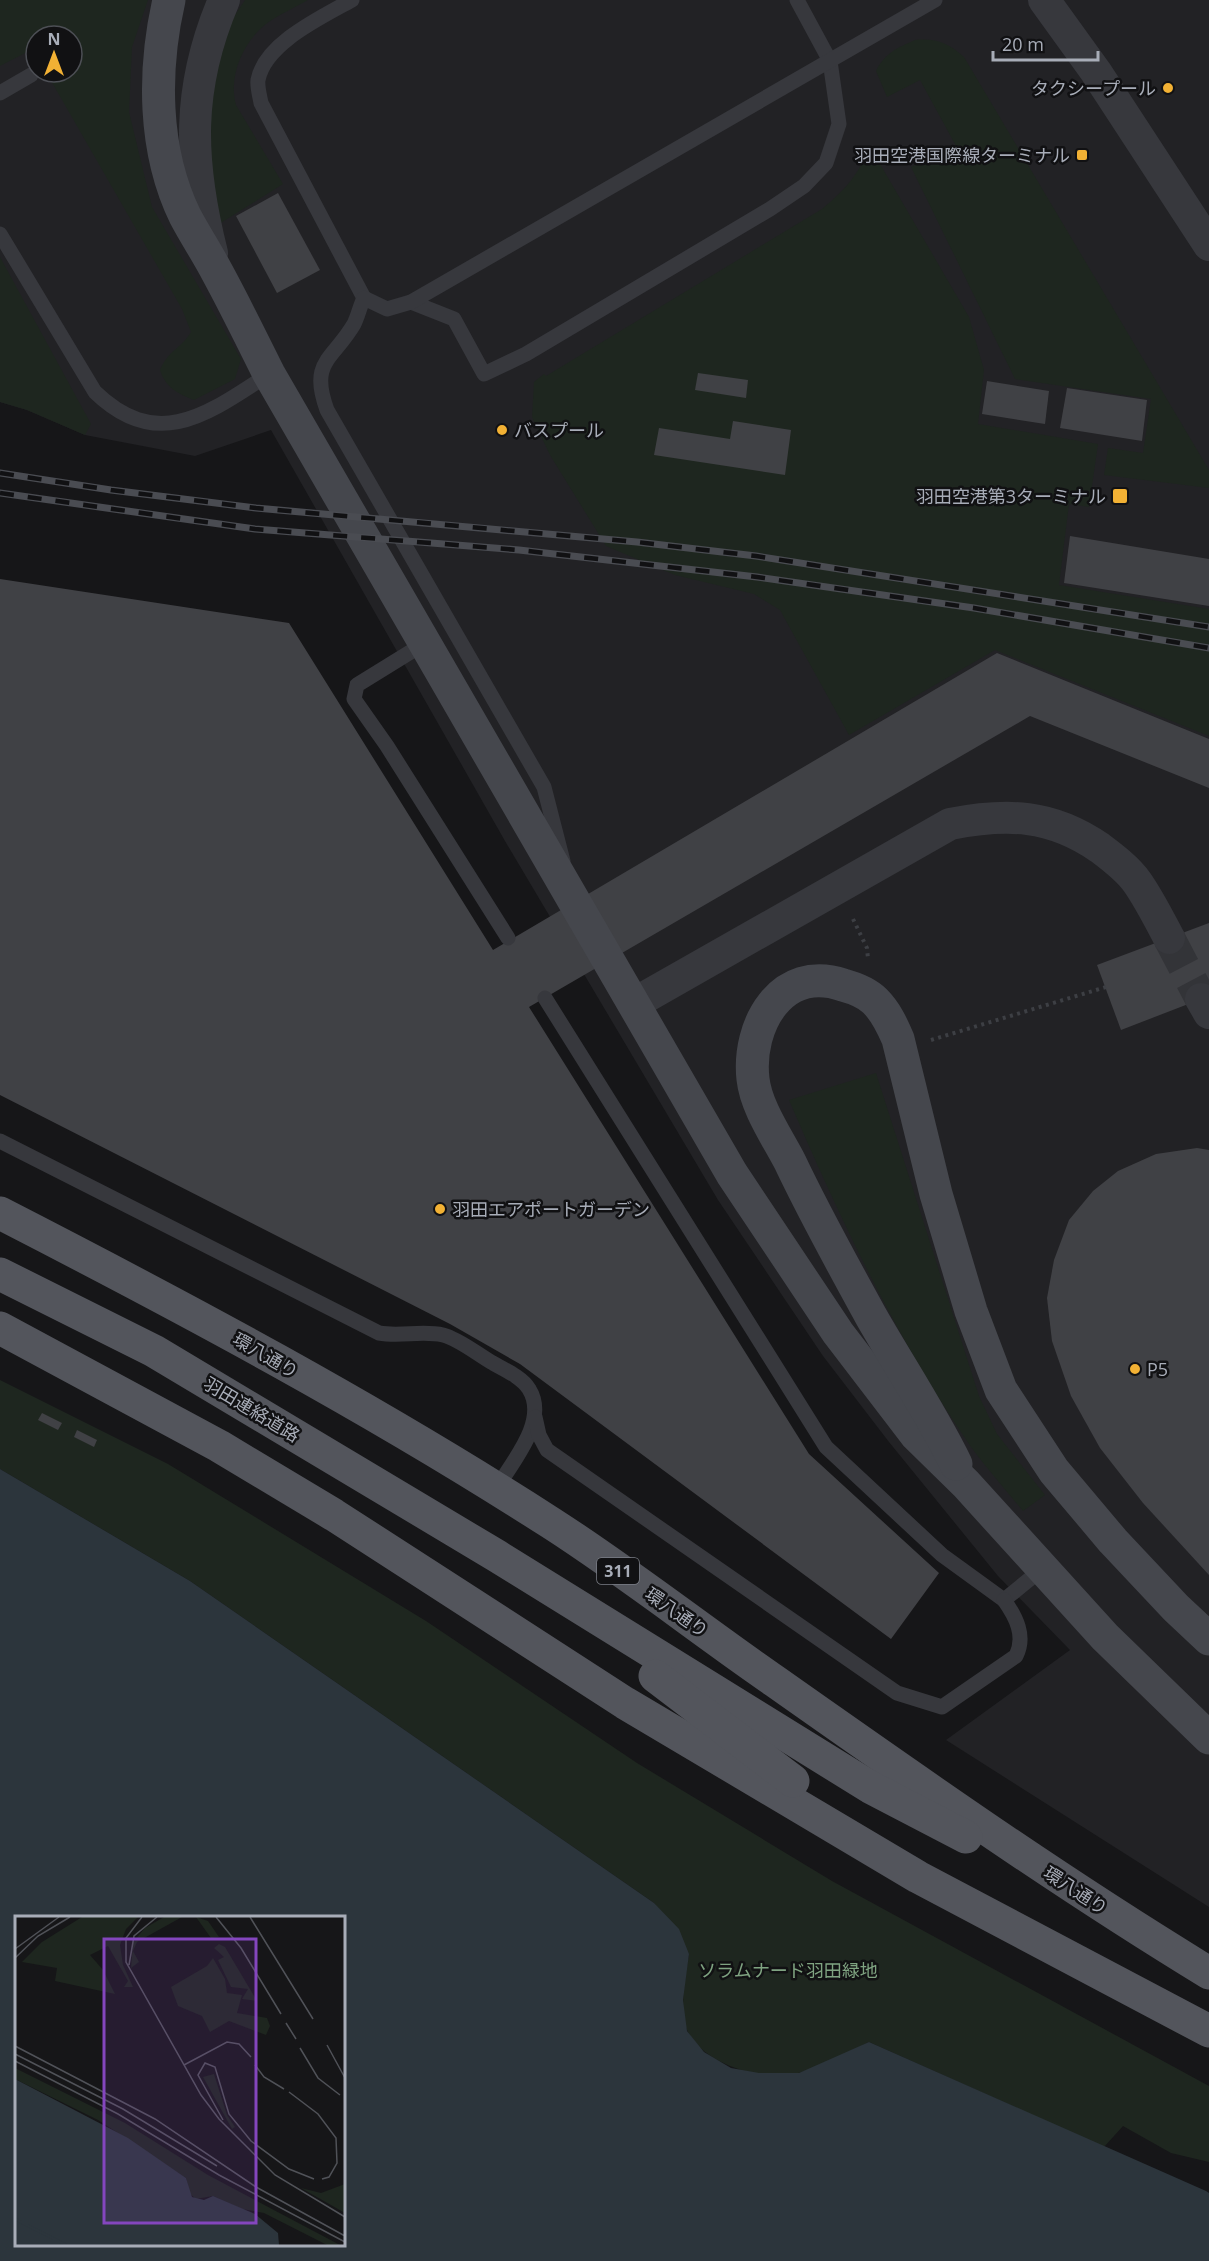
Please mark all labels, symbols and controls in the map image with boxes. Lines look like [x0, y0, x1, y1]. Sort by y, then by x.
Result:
north arrow [24, 24, 84, 84]
scale bar [993, 24, 1098, 62]
text: N [47, 28, 61, 50]
text: 20 m [1002, 32, 1044, 56]
place label: タクシープール [1031, 76, 1156, 100]
marker: タクシープール [1161, 81, 1175, 95]
place label: 羽田空港国際線ターミナル [854, 143, 1070, 167]
marker: 羽田空港国際線ターミナル [1075, 148, 1089, 162]
place label: バスプール [514, 418, 604, 442]
marker: バスプール [495, 423, 509, 437]
place label: 羽田空港第3ターミナル [916, 484, 1106, 508]
marker: 羽田空港第3ターミナル [1111, 487, 1129, 505]
place label: 羽田エアポートガーデン [452, 1197, 650, 1221]
marker: 羽田エアポートガーデン [433, 1202, 447, 1216]
street label: 環八通り [229, 1327, 303, 1383]
place label: P5 [1147, 1357, 1168, 1381]
marker: P5 [1128, 1362, 1142, 1376]
street label: 羽田連絡道路 [200, 1371, 304, 1447]
road number: 311 [597, 1558, 639, 1584]
street label: 環八通り [641, 1582, 713, 1642]
street label: 環八通り [1039, 1860, 1113, 1920]
inset map [15, 1916, 345, 2246]
park label: ソラムナード羽田緑地 [698, 1958, 878, 1982]

